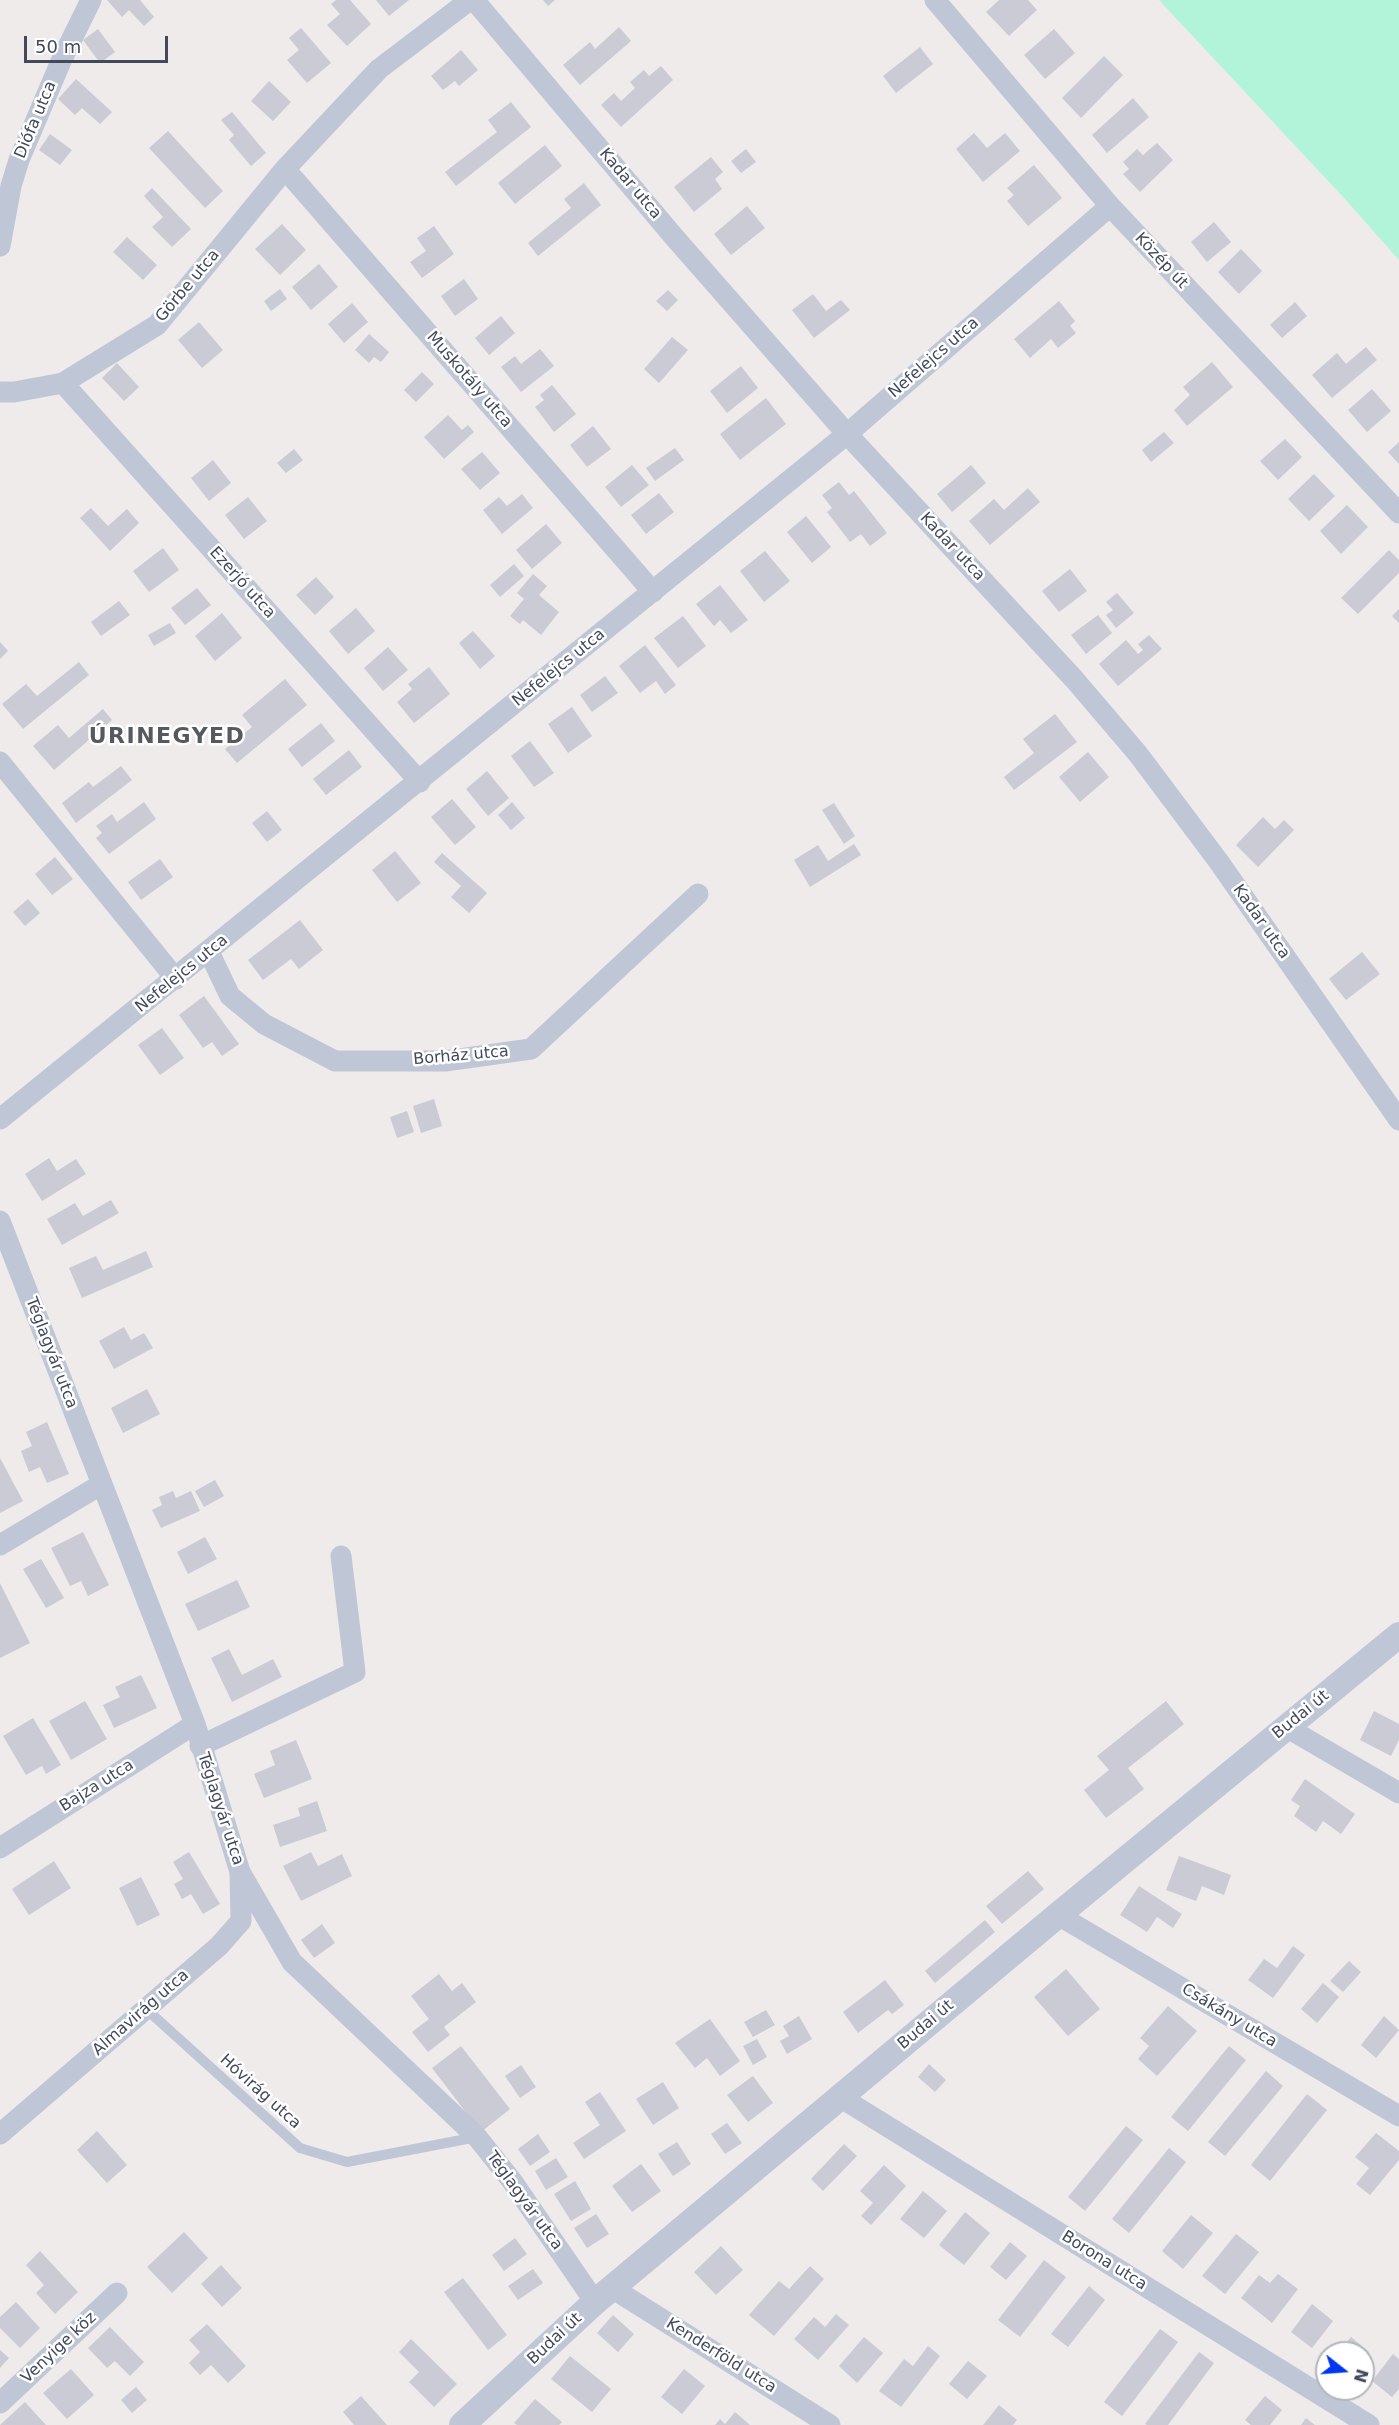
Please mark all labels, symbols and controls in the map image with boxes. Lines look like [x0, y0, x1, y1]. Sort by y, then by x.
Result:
scale bar [27, 24, 171, 62]
text: 50 m [35, 36, 81, 57]
street label: Diófa utca [11, 78, 61, 162]
street label: Kadar utca [595, 145, 665, 223]
street label: Közép út [1130, 229, 1192, 293]
street label: Görbe utca [152, 246, 224, 326]
street label: Nefelejcs utca [885, 314, 983, 402]
street label: Muskotály utca [422, 328, 516, 432]
street label: Kadar utca [915, 509, 989, 585]
street label: Ezerjó utca [205, 543, 279, 623]
street label: Nefelejcs utca [509, 625, 609, 711]
district label: ÚRINEGYED [89, 724, 245, 750]
street label: Kadar utca [1228, 881, 1294, 963]
street label: Nefelejcs utca [132, 931, 232, 1017]
street label: Borház utca [413, 1042, 509, 1070]
street label: Téglagyár utca [21, 1295, 81, 1411]
street label: Budai út [1269, 1686, 1333, 1744]
street label: Téglagyár utca [193, 1750, 247, 1868]
street label: Bajza utca [56, 1756, 138, 1816]
street label: Almavirág utca [89, 1966, 193, 2060]
street label: Csákány utca [1178, 1980, 1280, 2052]
street label: Budai út [894, 1996, 958, 2054]
street label: Hóvirág utca [216, 2051, 304, 2133]
street label: Téglagyár utca [482, 2148, 566, 2254]
street label: Borona utca [1058, 2227, 1150, 2295]
street label: Venyige köz [18, 2308, 100, 2388]
street label: Budai út [524, 2309, 586, 2369]
street label: Kenderföld utca [662, 2314, 780, 2398]
north arrow [1315, 2341, 1375, 2401]
text: N [1350, 2367, 1372, 2385]

